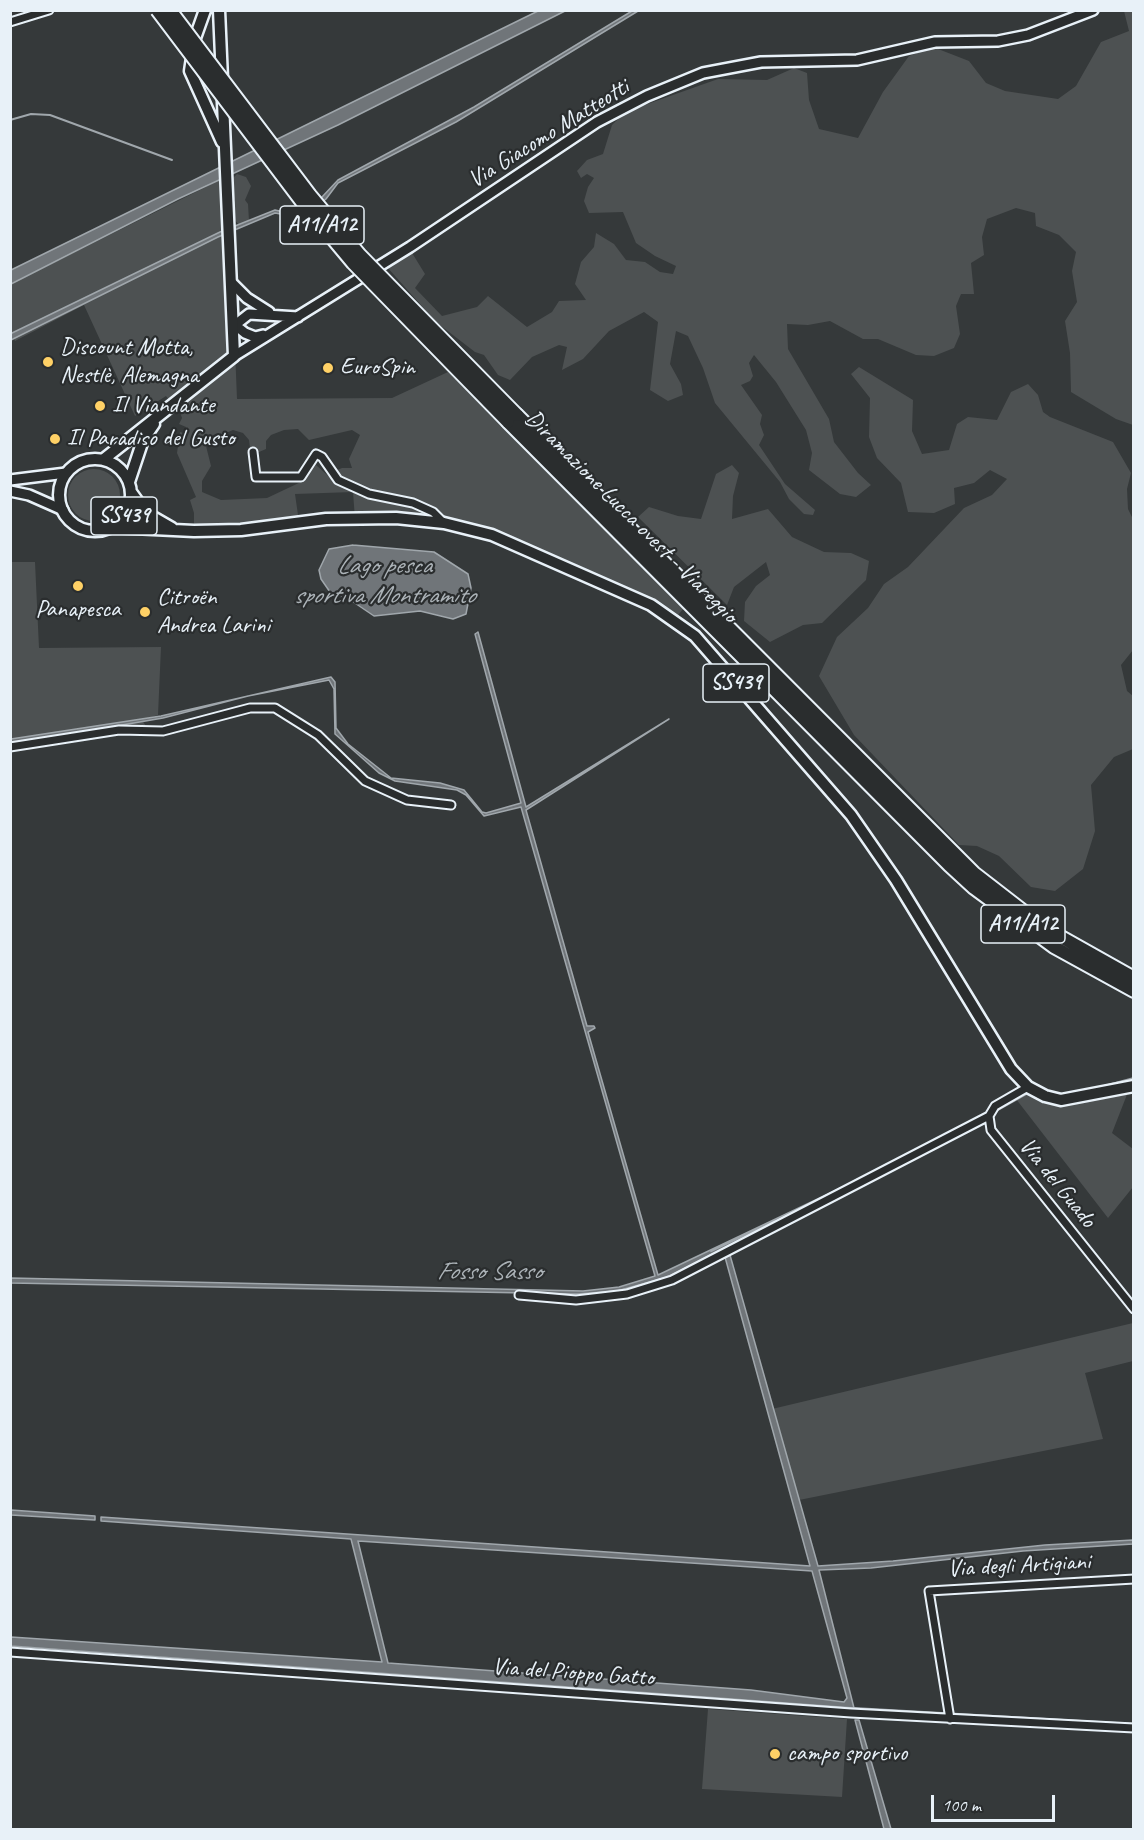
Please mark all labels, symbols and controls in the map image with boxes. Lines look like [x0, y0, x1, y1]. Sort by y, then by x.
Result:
street label: Via Giacomo Matteotti [463, 73, 635, 195]
road number: A11/A12 [280, 206, 364, 244]
place label: Discount Motta, Nestlè, Alemagna [60, 334, 198, 390]
place label: EuroSpin [340, 354, 415, 382]
marker: Discount Motta, Nestlè, Alemagna [41, 355, 55, 369]
marker: EuroSpin [321, 361, 335, 375]
place label: Il Viandante [112, 392, 214, 420]
marker: Il Viandante [93, 399, 107, 413]
street label: Diramazione Lucca ovest - Viareggio [519, 405, 743, 629]
place label: Il Paradiso del Gusto [67, 425, 235, 453]
marker: Il Paradiso del Gusto [48, 432, 62, 446]
road number: SS439 [91, 497, 157, 535]
water label: Lago pesca sportiva Montramito [293, 550, 475, 612]
marker: Panapesca [71, 579, 85, 593]
place label: Citroën Andrea Larini [157, 584, 270, 640]
place label: Panapesca [35, 596, 121, 624]
marker: Citroën Andrea Larini [138, 605, 152, 619]
road number: SS439 [703, 664, 769, 702]
road number: A11/A12 [981, 905, 1065, 943]
street label: Via del Guado [1012, 1132, 1102, 1234]
water label: Fosso Sasso [437, 1256, 541, 1288]
street label: Via degli Artigiani [947, 1548, 1091, 1584]
street label: Via del Pioppo Gatto [491, 1653, 655, 1693]
place label: campo sportivo [787, 1740, 907, 1768]
marker: campo sportivo [768, 1747, 782, 1761]
scale bar [934, 1783, 1058, 1821]
text: 100 m [942, 1794, 981, 1816]

